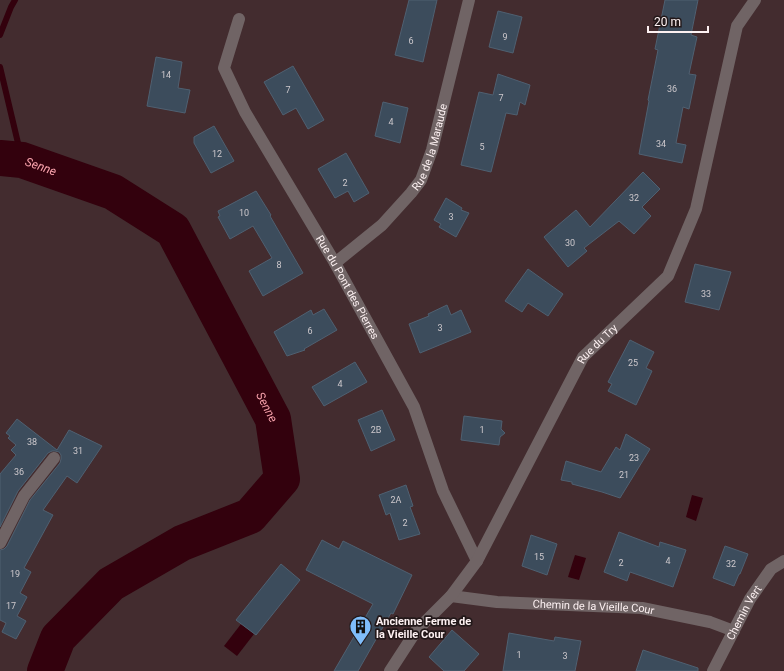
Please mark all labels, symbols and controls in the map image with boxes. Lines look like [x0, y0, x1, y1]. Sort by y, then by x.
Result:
scale bar [648, 8, 708, 34]
text: 20 m [654, 15, 681, 29]
house number: 9 [502, 32, 508, 42]
house number: 6 [408, 36, 414, 46]
house number: 14 [161, 70, 171, 80]
house number: 36 [667, 84, 677, 94]
house number: 7 [285, 85, 291, 95]
house number: 7 [498, 93, 504, 103]
street label: Rue de la Maraude [409, 102, 450, 193]
house number: 4 [388, 117, 394, 127]
house number: 34 [656, 139, 666, 149]
house number: 5 [479, 142, 485, 152]
house number: 12 [212, 149, 222, 159]
water label: Senne [23, 155, 58, 179]
house number: 2 [342, 178, 348, 188]
house number: 32 [629, 193, 639, 203]
house number: 10 [239, 208, 249, 218]
house number: 3 [448, 212, 454, 222]
street label: Rue du Pont des Pierres [313, 233, 382, 342]
house number: 30 [565, 238, 575, 248]
house number: 8 [276, 260, 282, 270]
house number: 33 [701, 289, 711, 299]
street label: Rue du Try [574, 321, 621, 366]
house number: 3 [437, 323, 443, 333]
house number: 6 [307, 326, 313, 336]
house number: 25 [628, 358, 638, 368]
house number: 4 [337, 379, 343, 389]
water label: Senne [253, 390, 280, 425]
house number: 2B [371, 425, 382, 435]
house number: 1 [479, 425, 485, 435]
house number: 38 [27, 437, 37, 447]
house number: 31 [73, 446, 83, 456]
house number: 23 [629, 453, 639, 463]
house number: 36 [14, 467, 24, 477]
house number: 21 [619, 470, 629, 480]
house number: 2A [391, 495, 402, 505]
house number: 2 [402, 518, 408, 528]
house number: 15 [534, 552, 544, 562]
house number: 4 [665, 556, 671, 566]
house number: 2 [618, 558, 624, 568]
house number: 32 [726, 559, 736, 569]
house number: 19 [10, 569, 20, 579]
street label: Chemin Vert [724, 582, 764, 642]
street label: Chemin de la Vieille Cour [532, 597, 656, 617]
house number: 17 [6, 601, 16, 611]
building icon: Ancienne Ferme de la Vieille Cour [347, 614, 373, 647]
place label: Ancienne Ferme de la Vieille Cour [376, 615, 471, 641]
house number: 1 [516, 650, 522, 660]
house number: 3 [562, 651, 568, 661]

